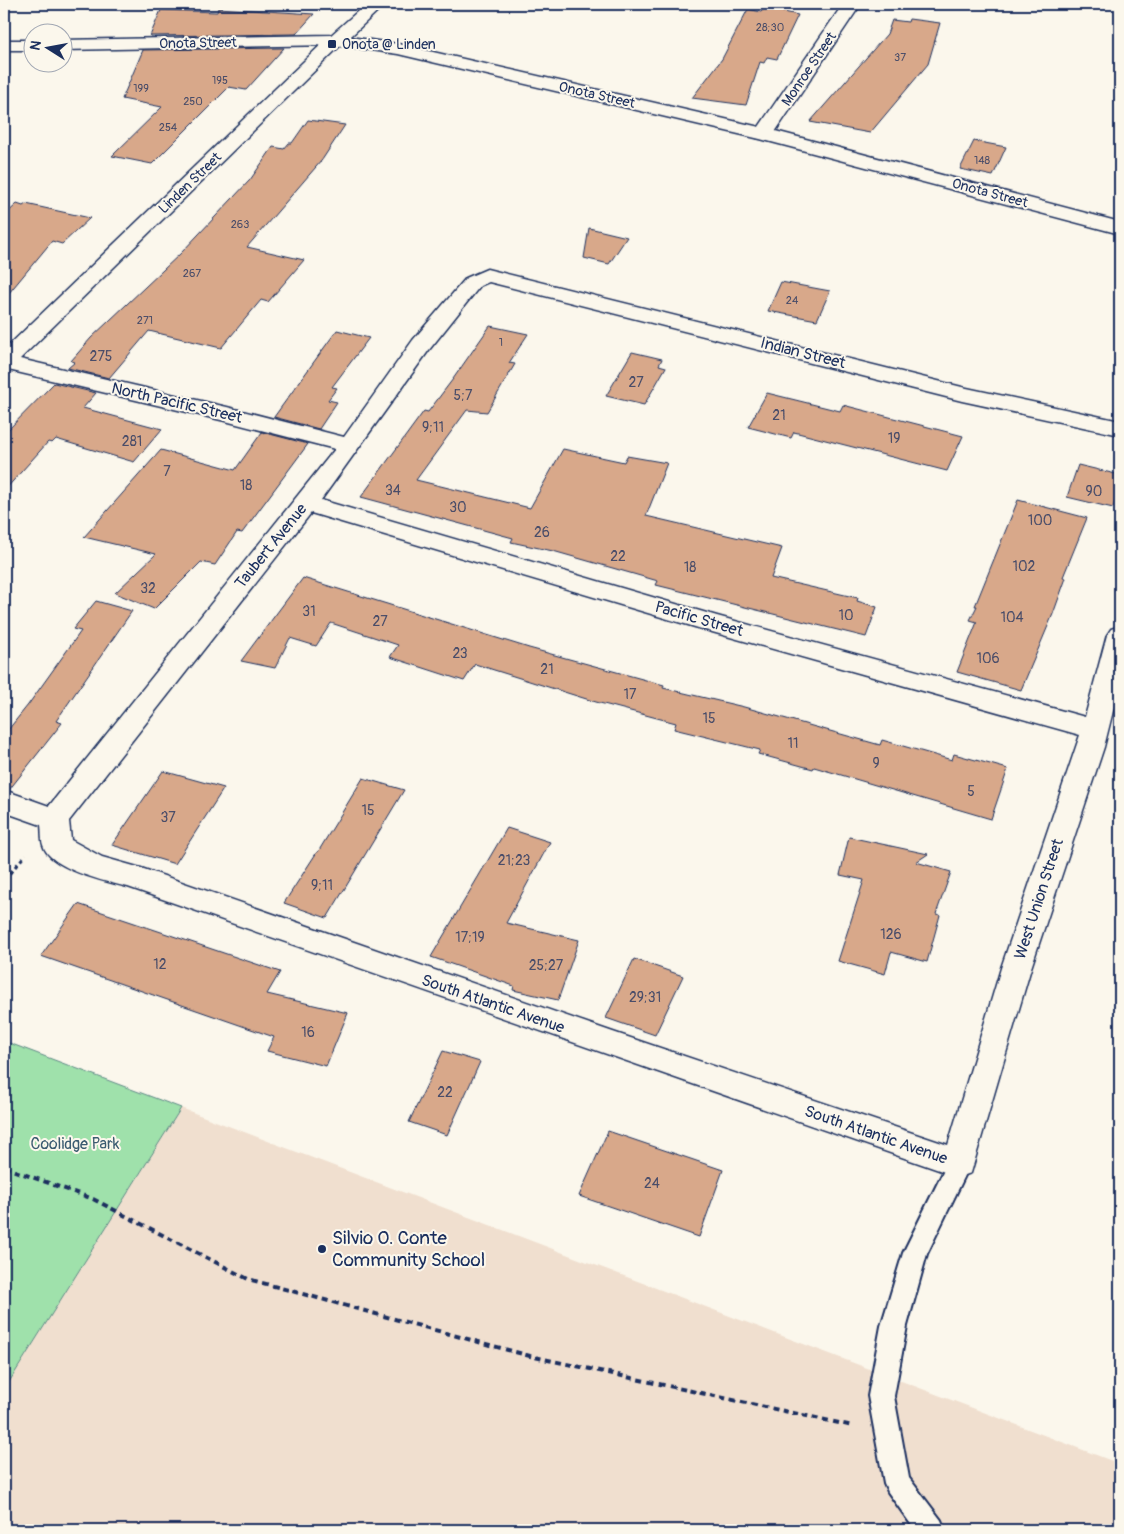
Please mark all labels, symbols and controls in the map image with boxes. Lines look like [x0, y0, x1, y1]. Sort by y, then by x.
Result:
house number: 28;30 [756, 21, 784, 34]
north arrow [22, 22, 72, 72]
street label: Monroe Street [778, 29, 840, 109]
street label: Onota Street [159, 34, 237, 52]
place label: Onota @ Linden [342, 36, 436, 53]
marker: Onota @ Linden [326, 38, 338, 50]
text: N [26, 39, 45, 52]
house number: 37 [894, 51, 906, 64]
house number: 195 [212, 74, 228, 87]
street label: Onota Street [557, 78, 637, 112]
house number: 199 [133, 82, 149, 95]
house number: 250 [183, 95, 203, 108]
house number: 254 [159, 121, 178, 134]
street label: Linden Street [155, 149, 225, 217]
house number: 148 [974, 154, 991, 167]
street label: Onota Street [950, 175, 1030, 211]
house number: 263 [231, 218, 249, 231]
house number: 267 [183, 267, 201, 280]
house number: 24 [786, 294, 799, 307]
house number: 271 [137, 314, 153, 327]
street label: Indian Street [758, 333, 848, 373]
house number: 1 [499, 336, 503, 349]
house number: 275 [90, 348, 112, 365]
house number: 27 [628, 374, 644, 391]
street label: North Pacific Street [110, 378, 245, 428]
house number: 5;7 [454, 387, 473, 404]
house number: 21 [772, 407, 786, 424]
house number: 9;11 [422, 419, 444, 436]
house number: 19 [888, 430, 900, 447]
house number: 281 [122, 433, 142, 450]
house number: 7 [163, 463, 171, 480]
house number: 18 [240, 477, 252, 494]
house number: 34 [385, 482, 401, 499]
house number: 90 [1086, 483, 1102, 500]
street label: Taubert Avenue [231, 499, 311, 593]
house number: 30 [449, 499, 467, 516]
house number: 100 [1028, 512, 1052, 529]
house number: 26 [534, 524, 550, 541]
house number: 22 [610, 548, 626, 565]
house number: 102 [1013, 558, 1036, 575]
house number: 18 [684, 559, 696, 576]
house number: 32 [140, 580, 156, 597]
street label: Pacific Street [653, 597, 746, 641]
house number: 31 [302, 603, 316, 620]
house number: 10 [838, 607, 854, 624]
house number: 104 [1000, 609, 1024, 626]
house number: 27 [372, 613, 388, 630]
house number: 23 [452, 645, 468, 662]
house number: 106 [976, 650, 1000, 667]
house number: 21 [540, 661, 554, 678]
house number: 17 [624, 686, 637, 703]
house number: 15 [702, 710, 716, 727]
house number: 11 [788, 735, 798, 752]
house number: 9 [872, 755, 880, 772]
house number: 5 [967, 783, 975, 800]
house number: 15 [361, 802, 375, 819]
house number: 37 [160, 809, 176, 826]
street label: West Union Street [1010, 836, 1068, 962]
house number: 21;23 [498, 852, 530, 869]
house number: 9;11 [311, 877, 333, 894]
house number: 126 [880, 926, 902, 943]
house number: 17;19 [455, 929, 485, 946]
house number: 12 [153, 956, 167, 973]
house number: 25;27 [529, 957, 564, 974]
street label: South Atlantic Avenue [419, 970, 567, 1038]
house number: 29;31 [629, 989, 661, 1006]
house number: 16 [301, 1024, 315, 1041]
house number: 22 [437, 1084, 453, 1101]
street label: South Atlantic Avenue [802, 1101, 950, 1169]
park label: Coolidge Park [31, 1134, 120, 1154]
house number: 24 [644, 1175, 660, 1192]
place label: Silvio O. Conte Community School [332, 1226, 485, 1272]
marker: Silvio O. Conte Community School [316, 1243, 328, 1255]

